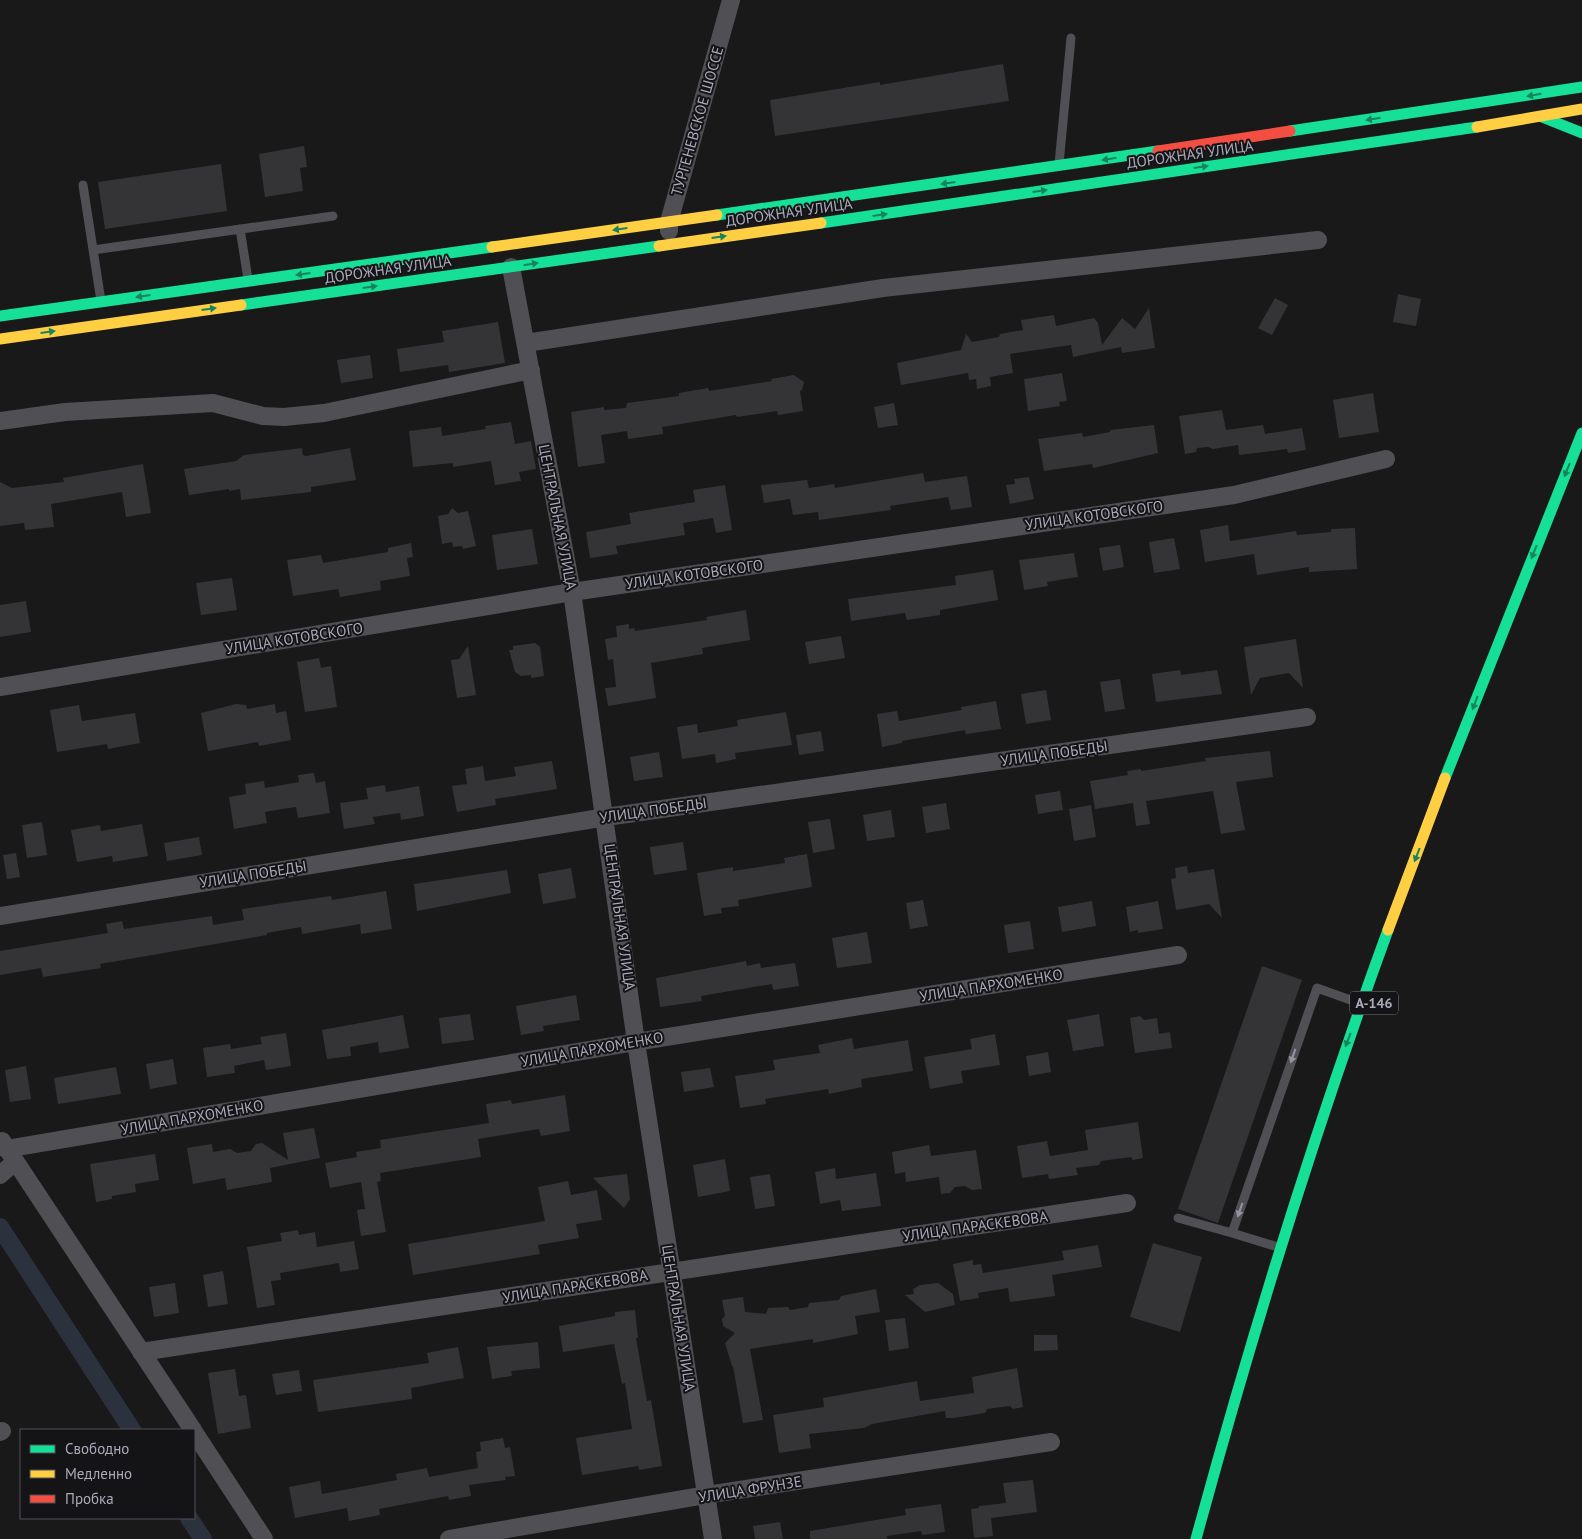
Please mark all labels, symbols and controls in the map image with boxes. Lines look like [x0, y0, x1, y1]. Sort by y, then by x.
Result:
street label: ТУРГЕНЕВСКОЕ ШОССЕ [667, 44, 727, 198]
one-way arrow [1526, 91, 1542, 99]
one-way arrow [1365, 116, 1381, 124]
street label: ДОРОЖНАЯ УЛИЦА [1126, 136, 1255, 172]
one-way arrow [1100, 156, 1116, 164]
one-way arrow [1193, 163, 1209, 171]
one-way arrow [940, 179, 956, 187]
one-way arrow [1033, 187, 1049, 195]
street label: ДОРОЖНАЯ УЛИЦА [725, 194, 854, 230]
one-way arrow [872, 210, 888, 218]
one-way arrow [612, 225, 628, 233]
one-way arrow [711, 232, 727, 240]
street label: ДОРОЖНАЯ УЛИЦА [324, 251, 453, 287]
one-way arrow [523, 260, 539, 268]
one-way arrow [295, 270, 311, 278]
one-way arrow [362, 283, 378, 291]
one-way arrow [134, 293, 150, 301]
one-way arrow [202, 305, 218, 313]
one-way arrow [41, 328, 57, 336]
street label: ЦЕНТРАЛЬНАЯ УЛИЦА [535, 443, 581, 592]
one-way arrow [1563, 463, 1571, 478]
street label: УЛИЦА КОТОВСКОГО [1024, 496, 1164, 534]
one-way arrow [1530, 545, 1538, 560]
street label: УЛИЦА КОТОВСКОГО [624, 555, 764, 593]
street label: УЛИЦА КОТОВСКОГО [224, 618, 364, 658]
one-way arrow [1470, 696, 1478, 710]
street label: УЛИЦА ПОБЕДЫ [999, 736, 1109, 770]
street label: УЛИЦА ПОБЕДЫ [598, 793, 708, 827]
street label: ЦЕНТРАЛЬНАЯ УЛИЦА [600, 842, 640, 992]
one-way arrow [1413, 848, 1420, 863]
street label: УЛИЦА ПОБЕДЫ [198, 856, 308, 892]
street label: УЛИЦА ПАРХОМЕНКО [918, 964, 1064, 1006]
road number: А-146 [1350, 991, 1398, 1014]
street label: УЛИЦА ПАРХОМЕНКО [519, 1027, 665, 1071]
one-way arrow [1344, 1033, 1352, 1048]
one-way arrow [1289, 1049, 1297, 1064]
street label: УЛИЦА ПАРХОМЕНКО [119, 1095, 265, 1139]
one-way arrow [1236, 1202, 1243, 1217]
street label: УЛИЦА ПАРАСКЕВОВА [901, 1206, 1049, 1246]
street label: ЦЕНТРАЛЬНАЯ УЛИЦА [658, 1243, 700, 1393]
street label: УЛИЦА ПАРАСКЕВОВА [501, 1265, 649, 1307]
legend [20, 1429, 195, 1519]
text: Свободно [65, 1439, 129, 1458]
text: Медленно [65, 1464, 132, 1483]
street label: УЛИЦА ФРУНЗЕ [697, 1471, 803, 1507]
text: Пробка [65, 1489, 114, 1508]

